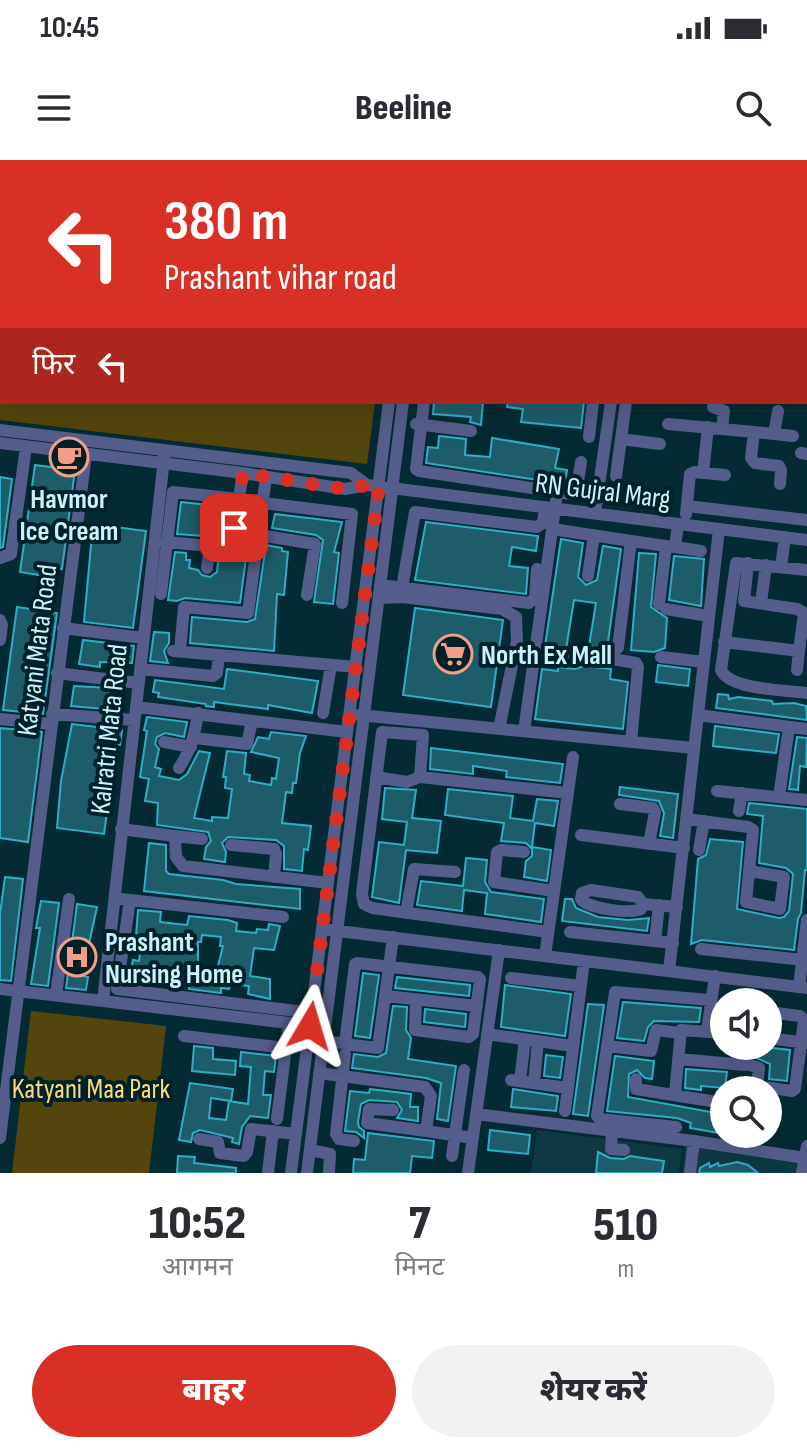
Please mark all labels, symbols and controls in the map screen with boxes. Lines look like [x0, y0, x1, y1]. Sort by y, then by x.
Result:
text: 10:45 [40, 10, 100, 46]
icon: menu [32, 86, 76, 130]
icon: search [731, 86, 775, 130]
text: Beeline [355, 87, 452, 130]
text: 380 m [164, 189, 288, 256]
icon: left [32, 192, 136, 296]
text: Prashant vihar road [164, 257, 397, 300]
icon: left [91, 344, 135, 388]
text: फिर [32, 347, 75, 383]
cafe icon: Havmor Ice Cream [48, 436, 90, 478]
street label: RN Gujral Marg [533, 467, 672, 516]
place label: Havmor Ice Cream [20, 483, 118, 548]
pin [200, 494, 268, 562]
icon: arrive [212, 506, 256, 550]
street label: Katyani Mata Road [11, 563, 64, 738]
supermarket icon: North Ex Mall [432, 633, 474, 675]
place label: North Ex Mall [481, 639, 612, 672]
street label: Kalratri Mata Road [84, 642, 135, 816]
place label: Prashant Nursing Home [105, 926, 243, 991]
hospital icon: Prashant Nursing Home [56, 936, 98, 978]
position arrow [268, 984, 352, 1068]
map controls [710, 988, 782, 1148]
button: sound [710, 988, 782, 1060]
park label: Katyani Maa Park [12, 1073, 170, 1106]
button: search [710, 1076, 782, 1148]
text: 10:52 [149, 1195, 246, 1252]
text: 7 [409, 1195, 431, 1252]
text: 510 [593, 1197, 658, 1254]
text: आगमन [162, 1252, 233, 1283]
text: मिनट [395, 1252, 445, 1283]
text: m [617, 1254, 634, 1285]
button: बाहर [32, 1345, 396, 1437]
button: शेयर करें [412, 1345, 775, 1437]

